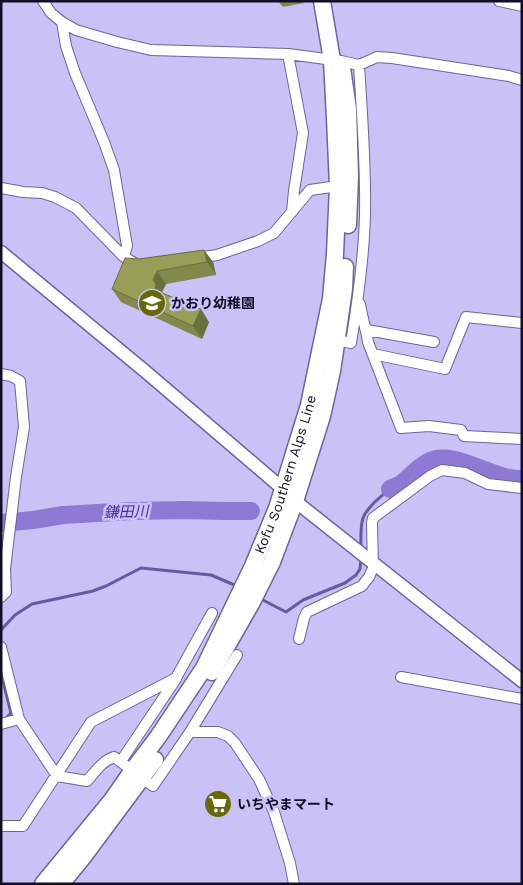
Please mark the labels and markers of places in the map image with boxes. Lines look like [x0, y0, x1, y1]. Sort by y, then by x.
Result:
school or university icon: かおり幼稚園 [137, 288, 167, 318]
place label: かおり幼稚園 [171, 295, 255, 311]
supermarket icon: いちやまマート [203, 789, 233, 819]
place label: いちやまマート [237, 796, 335, 812]

